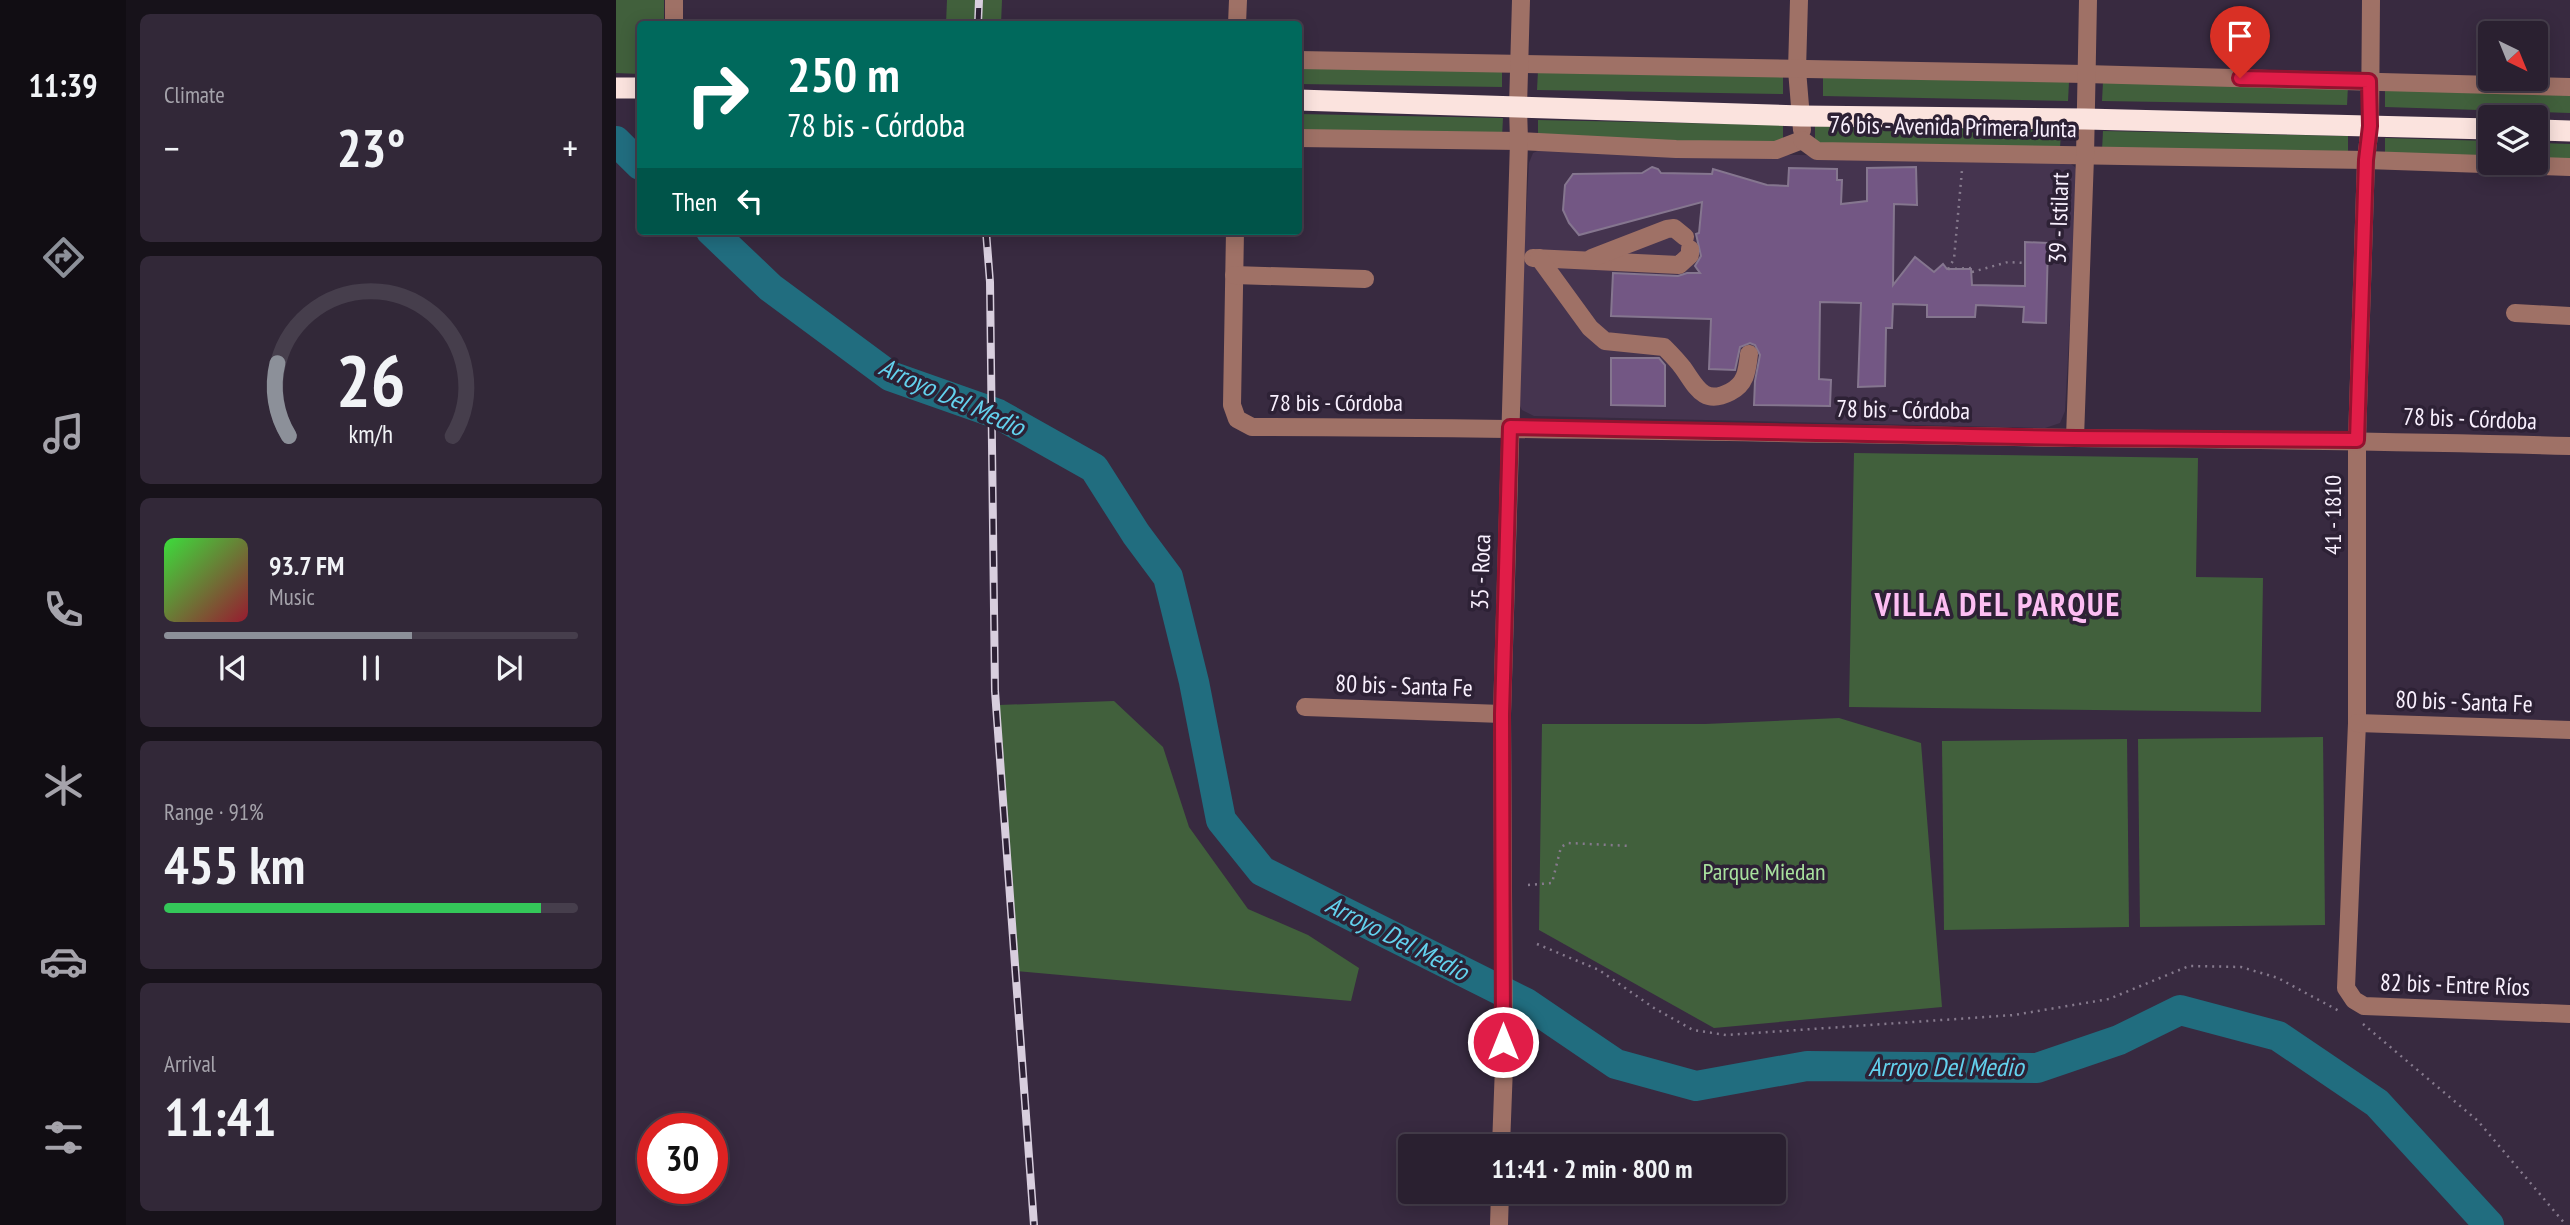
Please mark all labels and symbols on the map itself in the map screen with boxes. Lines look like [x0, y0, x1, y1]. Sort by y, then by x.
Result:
pin [2210, 6, 2270, 78]
north arrow [2478, 21, 2548, 91]
street label: 76 bis - Avenida Primera Junta [1829, 109, 2077, 144]
street label: 39 - Istilart [2041, 171, 2076, 264]
water label: Arroyo Del Medio [874, 350, 1032, 444]
street label: 78 bis - Córdoba [1269, 387, 1403, 418]
street label: 78 bis - Córdoba [1836, 393, 1970, 426]
street label: 78 bis - Córdoba [2403, 401, 2537, 436]
street label: 41 - 1810 [2317, 475, 2348, 555]
street label: 35 - Roca [1464, 533, 1497, 611]
district label: VILLA DEL PARQUE [1874, 583, 2121, 625]
street label: 80 bis - Santa Fe [1335, 668, 1473, 703]
street label: 80 bis - Santa Fe [2395, 684, 2533, 719]
park label: Parque Miedan [1702, 856, 1826, 887]
water label: Arroyo Del Medio [1320, 888, 1476, 988]
street label: 82 bis - Entre Ríos [2380, 966, 2531, 1003]
position arrow [1466, 1005, 1540, 1079]
water label: Arroyo Del Medio [1868, 1050, 2025, 1083]
speed limit sign: 30 [637, 1113, 728, 1204]

